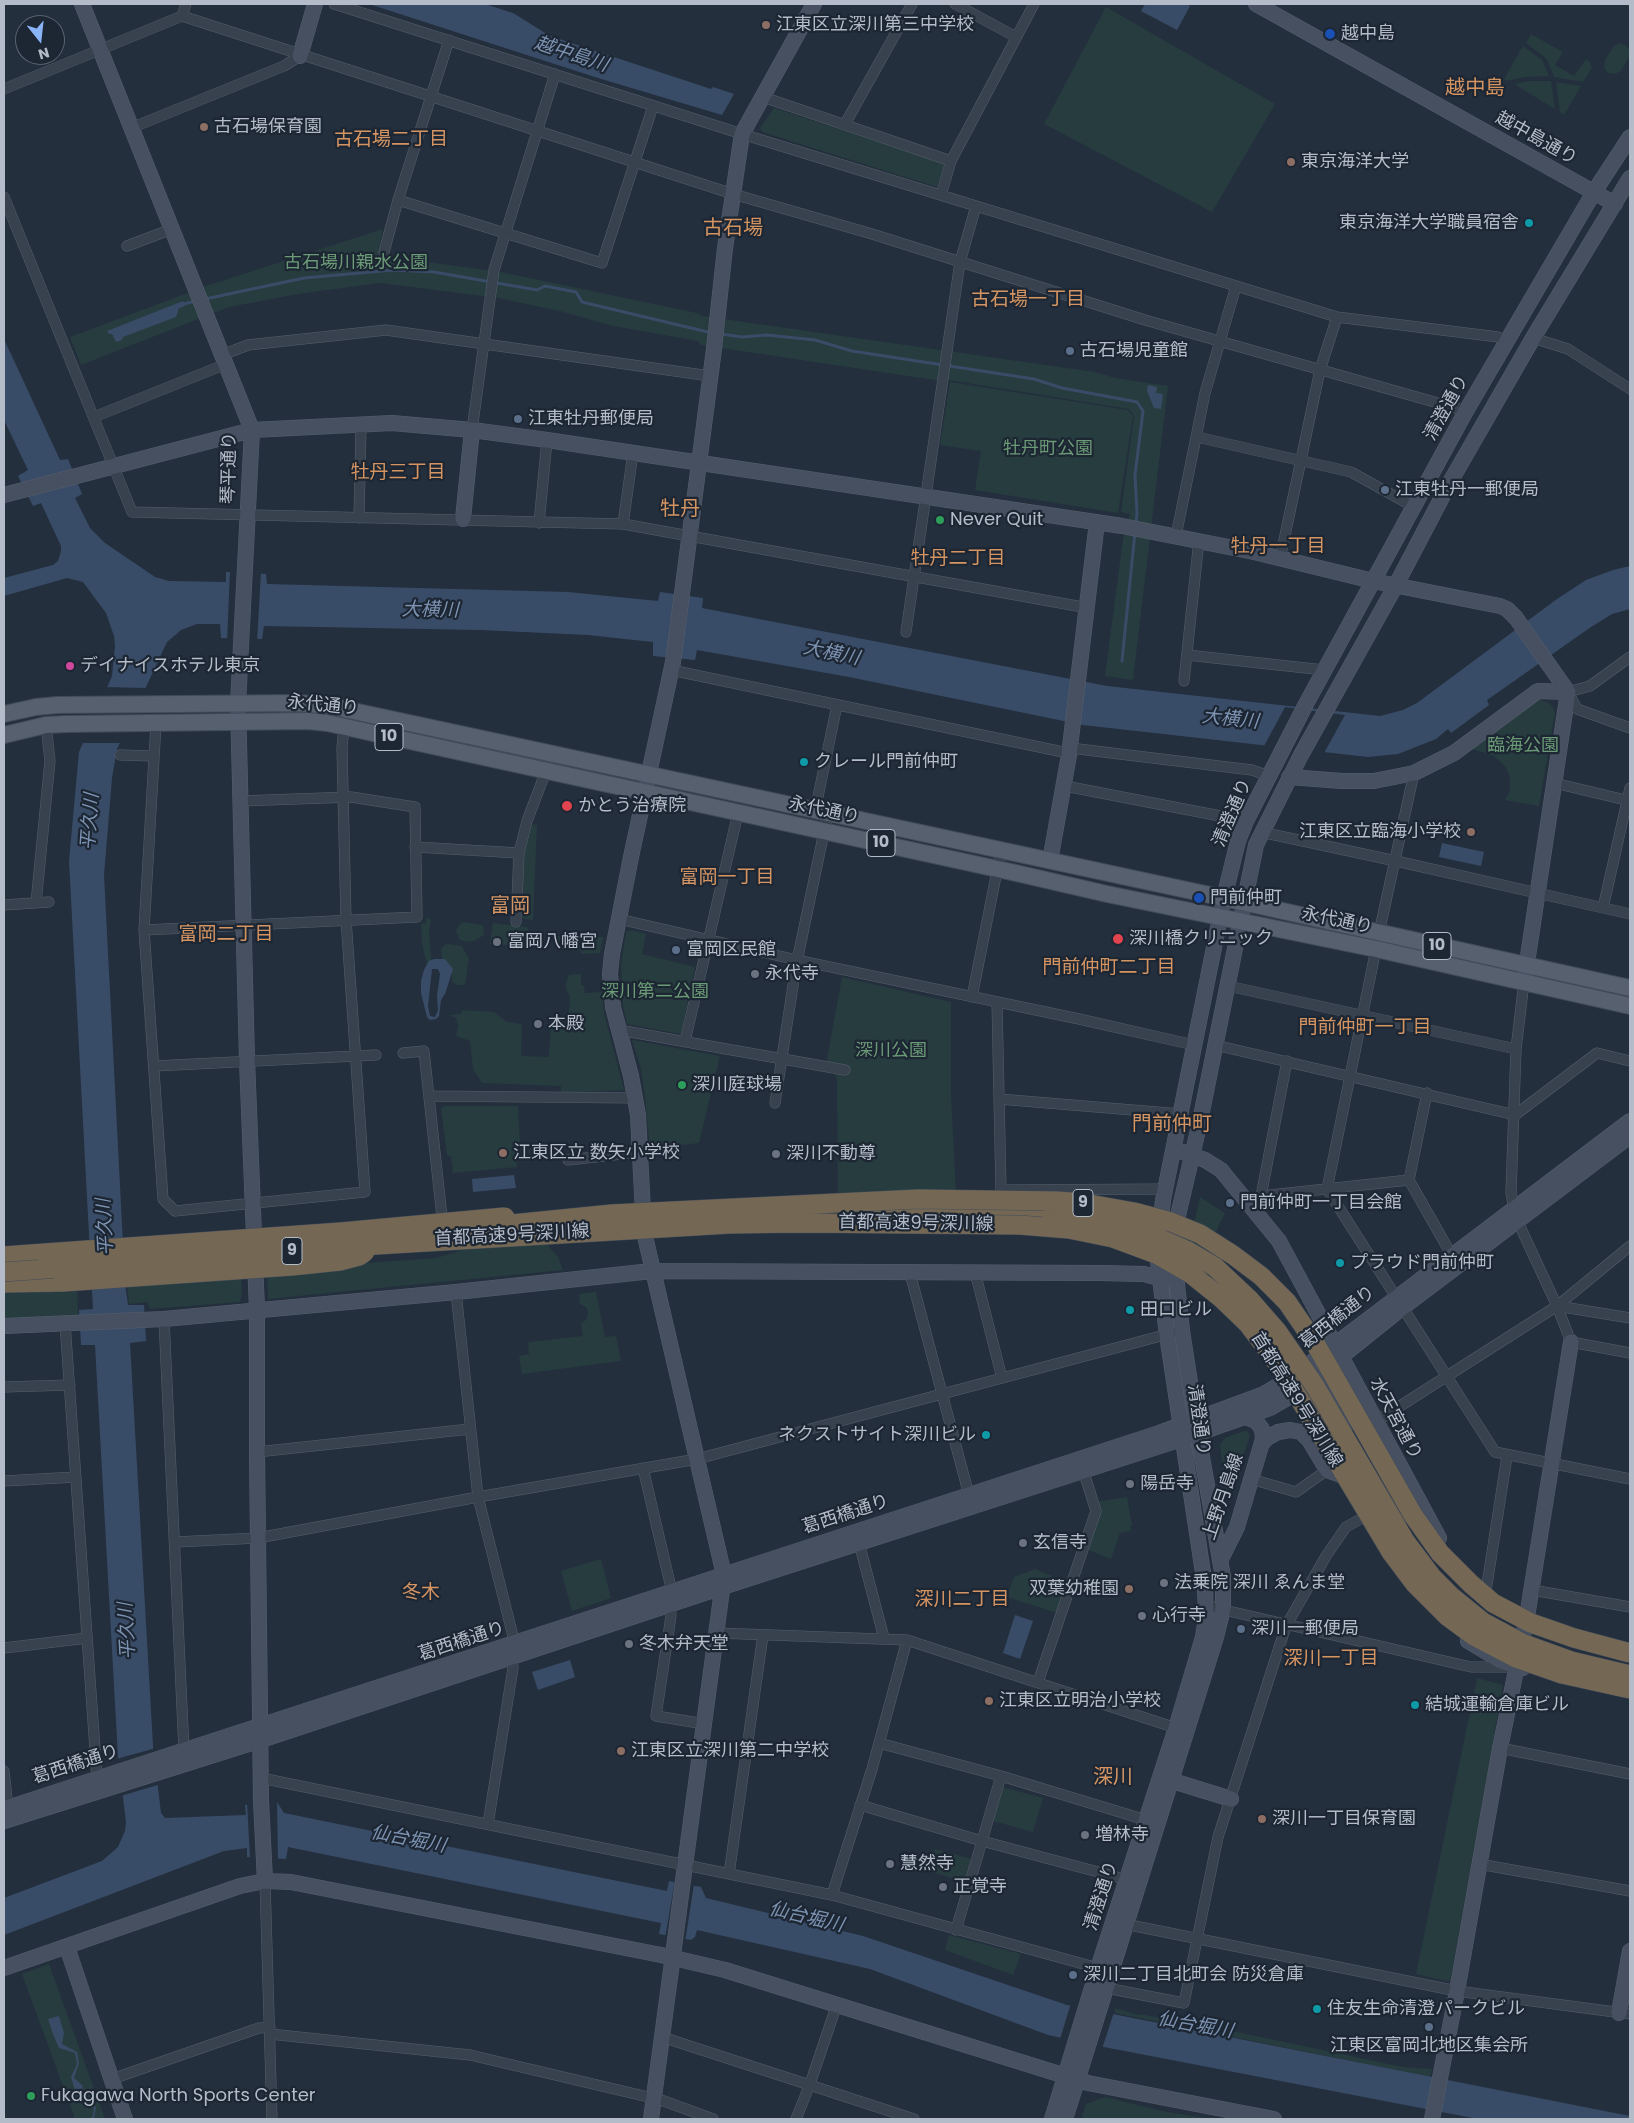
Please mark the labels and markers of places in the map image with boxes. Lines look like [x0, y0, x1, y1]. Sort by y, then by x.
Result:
place label: 江東区立深川第三中学校 [776, 14, 974, 36]
marker: 江東区立深川第三中学校 [760, 19, 772, 31]
place label: 越中島 [1341, 23, 1395, 45]
marker: 越中島 [1323, 27, 1337, 41]
place label: 古石場保育園 [214, 116, 322, 138]
marker: 古石場保育園 [198, 121, 210, 133]
place label: 東京海洋大学 [1301, 151, 1409, 173]
marker: 東京海洋大学 [1285, 156, 1297, 168]
place label: 東京海洋大学職員宿舎 [1339, 212, 1519, 234]
marker: 東京海洋大学職員宿舎 [1523, 217, 1535, 229]
place label: 古石場児童館 [1080, 340, 1188, 362]
marker: 古石場児童館 [1064, 345, 1076, 357]
place label: 江東牡丹郵便局 [528, 408, 654, 430]
marker: 江東牡丹郵便局 [512, 413, 524, 425]
place label: 江東牡丹一郵便局 [1395, 479, 1539, 501]
marker: 江東牡丹一郵便局 [1379, 484, 1391, 496]
place label: Never Quit [950, 509, 1043, 531]
marker: Never Quit [934, 514, 946, 526]
place label: デイナイスホテル東京 [80, 655, 260, 677]
marker: デイナイスホテル東京 [64, 660, 76, 672]
place label: クレール門前仲町 [814, 751, 958, 773]
marker: クレール門前仲町 [798, 756, 810, 768]
place label: かとう治療院 [578, 795, 686, 817]
marker: かとう治療院 [560, 799, 574, 813]
place label: 江東区立臨海小学校 [1299, 821, 1461, 843]
marker: 江東区立臨海小学校 [1465, 826, 1477, 838]
place label: 門前仲町 [1210, 887, 1282, 909]
marker: 門前仲町 [1192, 891, 1206, 905]
place label: 深川橋クリニック [1129, 928, 1273, 950]
place label: 富岡八幡宮 [507, 931, 597, 953]
marker: 深川橋クリニック [1111, 932, 1125, 946]
marker: 富岡八幡宮 [491, 936, 503, 948]
place label: 富岡区民館 [686, 939, 776, 961]
marker: 富岡区民館 [670, 944, 682, 956]
place label: 永代寺 [765, 963, 819, 985]
marker: 永代寺 [749, 968, 761, 980]
place label: 本殿 [548, 1013, 584, 1035]
marker: 本殿 [532, 1018, 544, 1030]
place label: 深川庭球場 [692, 1074, 782, 1096]
marker: 深川庭球場 [676, 1079, 688, 1091]
place label: 江東区立 数矢小学校 [513, 1142, 680, 1164]
place label: 深川不動尊 [786, 1143, 876, 1165]
marker: 江東区立 数矢小学校 [497, 1147, 509, 1159]
marker: 深川不動尊 [770, 1148, 782, 1160]
place label: 門前仲町一丁目会館 [1240, 1192, 1402, 1214]
marker: 門前仲町一丁目会館 [1224, 1197, 1236, 1209]
place label: プラウド門前仲町 [1350, 1252, 1494, 1274]
marker: プラウド門前仲町 [1334, 1257, 1346, 1269]
place label: 田口ビル [1140, 1299, 1212, 1321]
marker: 田口ビル [1124, 1304, 1136, 1316]
place label: ネクストサイト深川ビル [778, 1424, 976, 1446]
marker: ネクストサイト深川ビル [980, 1429, 992, 1441]
place label: 陽岳寺 [1140, 1473, 1194, 1495]
marker: 陽岳寺 [1124, 1478, 1136, 1490]
place label: 玄信寺 [1033, 1532, 1087, 1554]
marker: 玄信寺 [1017, 1537, 1029, 1549]
place label: 法乗院 深川 ゑんま堂 [1174, 1572, 1346, 1594]
marker: 法乗院 深川 ゑんま堂 [1158, 1577, 1170, 1589]
place label: 双葉幼稚園 [1029, 1578, 1119, 1600]
marker: 双葉幼稚園 [1123, 1583, 1135, 1595]
place label: 心行寺 [1152, 1605, 1206, 1627]
marker: 心行寺 [1136, 1610, 1148, 1622]
place label: 深川一郵便局 [1251, 1618, 1359, 1640]
marker: 深川一郵便局 [1235, 1623, 1247, 1635]
place label: 冬木弁天堂 [639, 1633, 729, 1655]
marker: 冬木弁天堂 [623, 1638, 635, 1650]
place label: 江東区立明治小学校 [999, 1690, 1161, 1712]
place label: 結城運輸倉庫ビル [1425, 1694, 1569, 1716]
marker: 江東区立明治小学校 [983, 1695, 995, 1707]
marker: 結城運輸倉庫ビル [1409, 1699, 1421, 1711]
place label: 江東区立深川第二中学校 [631, 1740, 829, 1762]
marker: 江東区立深川第二中学校 [615, 1745, 627, 1757]
place label: 深川一丁目保育園 [1272, 1808, 1416, 1830]
marker: 深川一丁目保育園 [1256, 1813, 1268, 1825]
place label: 増林寺 [1095, 1824, 1149, 1846]
marker: 増林寺 [1079, 1829, 1091, 1841]
place label: 慧然寺 [900, 1853, 954, 1875]
marker: 慧然寺 [884, 1858, 896, 1870]
place label: 正覚寺 [953, 1876, 1007, 1898]
marker: 正覚寺 [937, 1881, 949, 1893]
place label: 深川二丁目北町会 防災倉庫 [1083, 1964, 1304, 1986]
marker: 深川二丁目北町会 防災倉庫 [1067, 1969, 1079, 1981]
place label: 住友生命清澄パークビル [1327, 1998, 1525, 2020]
marker: 住友生命清澄パークビル [1311, 2003, 1323, 2015]
marker: 江東区富岡北地区集会所 [1423, 2021, 1435, 2033]
place label: 江東区富岡北地区集会所 [1330, 2035, 1528, 2057]
place label: Fukagawa North Sports Center [41, 2085, 316, 2107]
marker: Fukagawa North Sports Center [25, 2090, 37, 2102]

